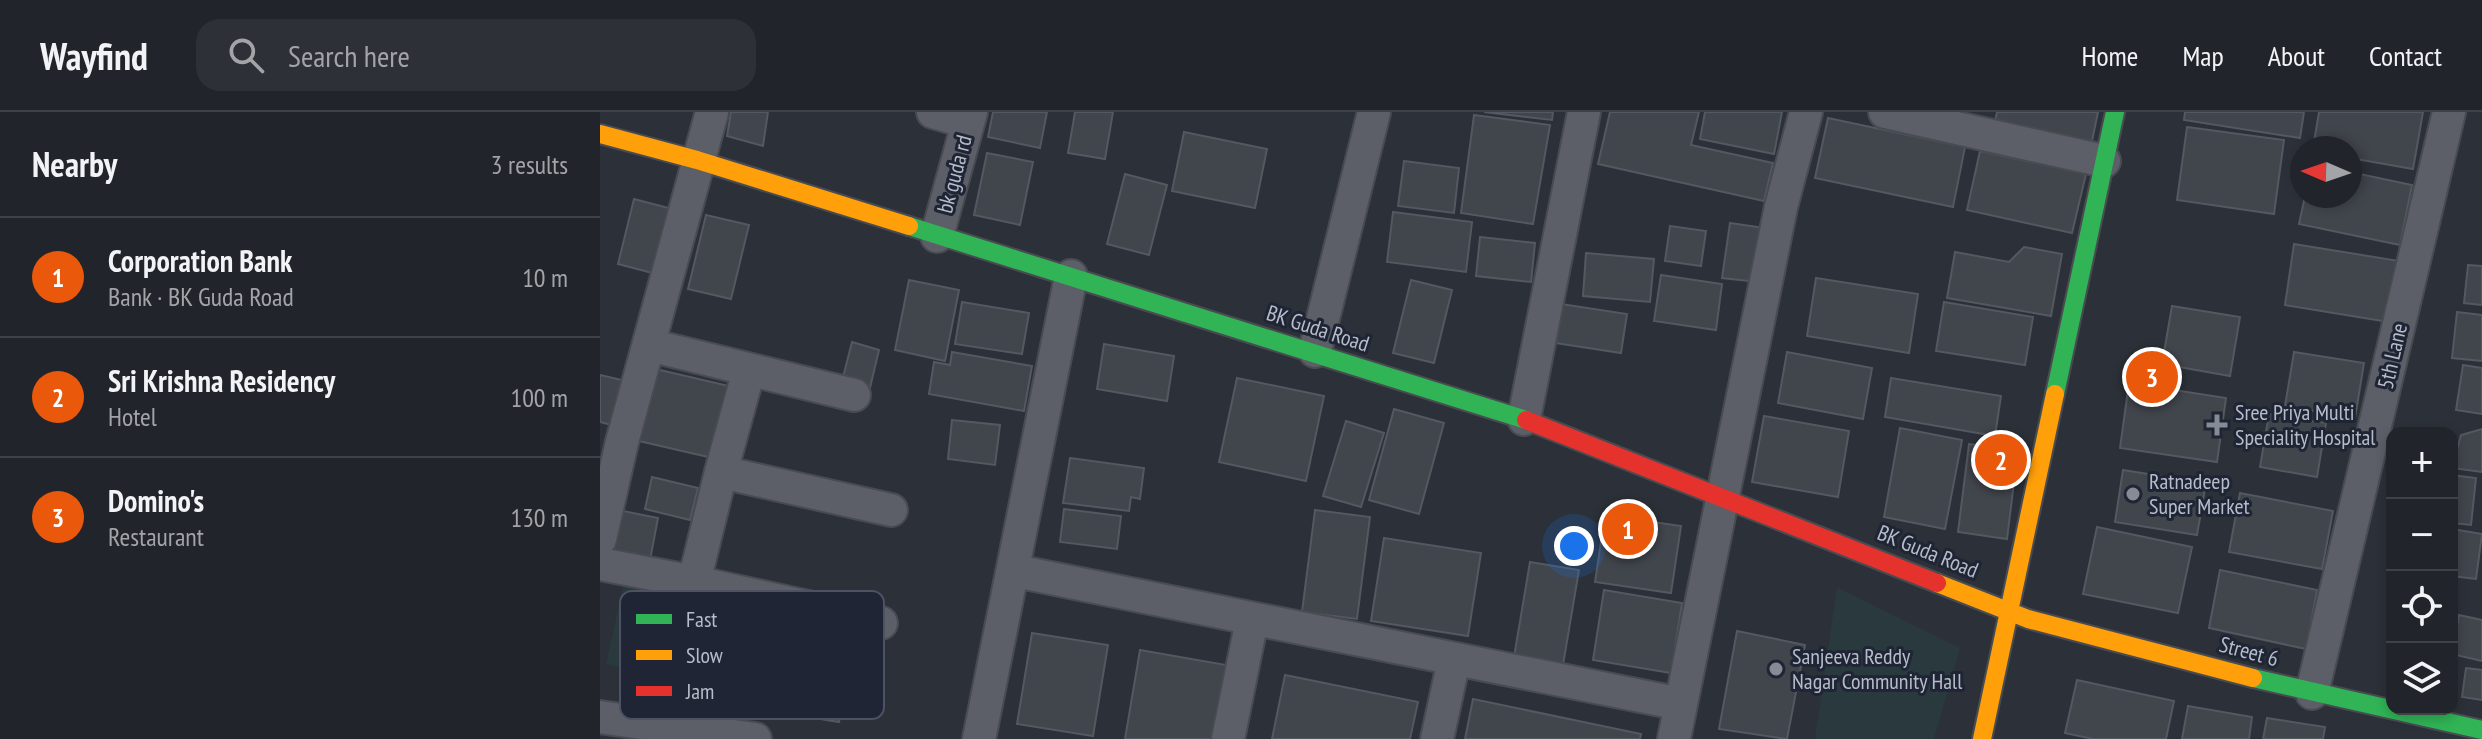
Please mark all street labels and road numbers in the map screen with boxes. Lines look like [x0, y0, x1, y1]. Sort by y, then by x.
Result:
street label: bk guda rd [930, 132, 978, 216]
street label: BK Guda Road [1263, 298, 1373, 358]
street label: 5th Lane [2371, 320, 2413, 392]
street label: BK Guda Road [1873, 518, 1983, 584]
street label: Street 6 [2216, 630, 2282, 672]

